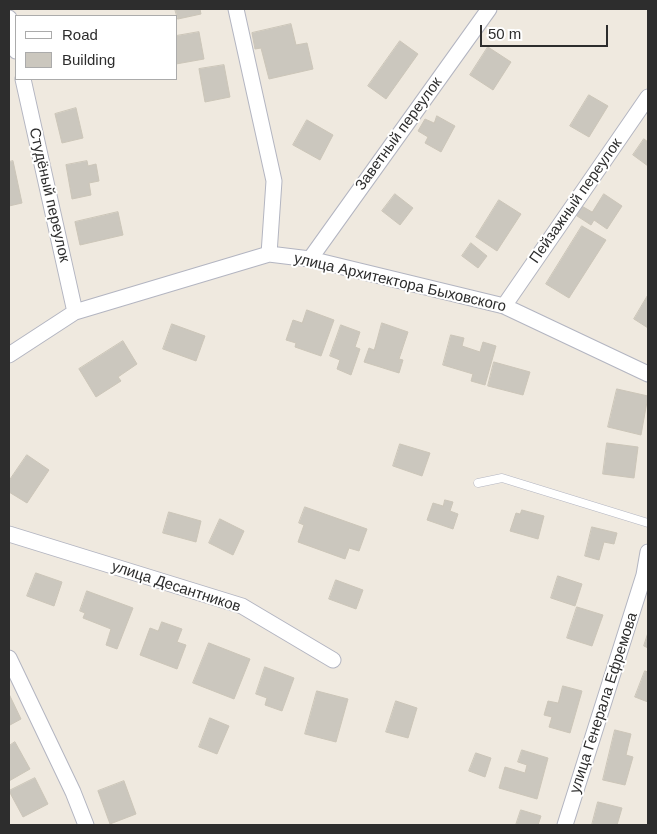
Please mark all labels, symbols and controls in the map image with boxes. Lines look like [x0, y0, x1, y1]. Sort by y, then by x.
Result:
legend [15, 15, 178, 80]
scale bar [482, 15, 610, 47]
text: 50 m [488, 25, 521, 42]
text: Road [62, 26, 98, 43]
text: Building [62, 51, 115, 68]
street label: Заветный переулок [352, 74, 446, 194]
street label: Студёный переулок [25, 126, 73, 264]
street label: Пейзажный переулок [526, 135, 626, 267]
street label: улица Архитектора Быховского [292, 250, 508, 316]
street label: улица Десантников [109, 558, 243, 616]
street label: улица Генерала Ефремова [566, 610, 642, 796]

